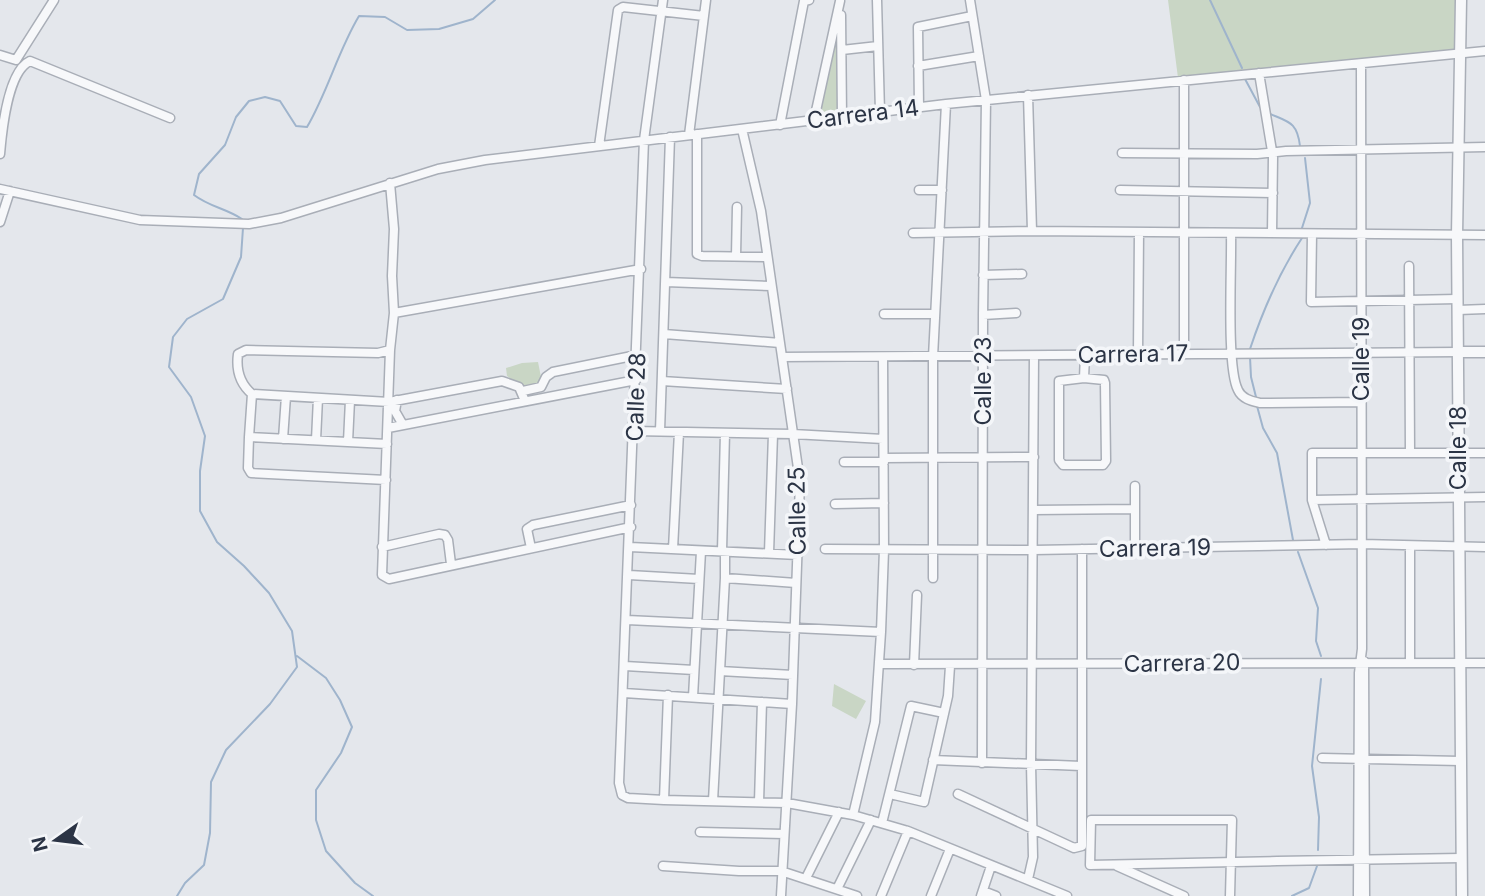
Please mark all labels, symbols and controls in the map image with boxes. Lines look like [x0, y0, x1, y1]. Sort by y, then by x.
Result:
street label: Carrera 14 [805, 93, 921, 135]
street label: Calle 19 [1347, 317, 1375, 401]
street label: Calle 23 [969, 337, 997, 425]
street label: Carrera 17 [1077, 339, 1189, 369]
street label: Calle 28 [620, 352, 652, 442]
street label: Calle 18 [1444, 406, 1472, 490]
street label: Calle 25 [782, 466, 812, 556]
street label: Carrera 19 [1099, 533, 1211, 563]
street label: Carrera 20 [1123, 648, 1241, 678]
north arrow [21, 805, 91, 875]
text: N [27, 834, 53, 854]

